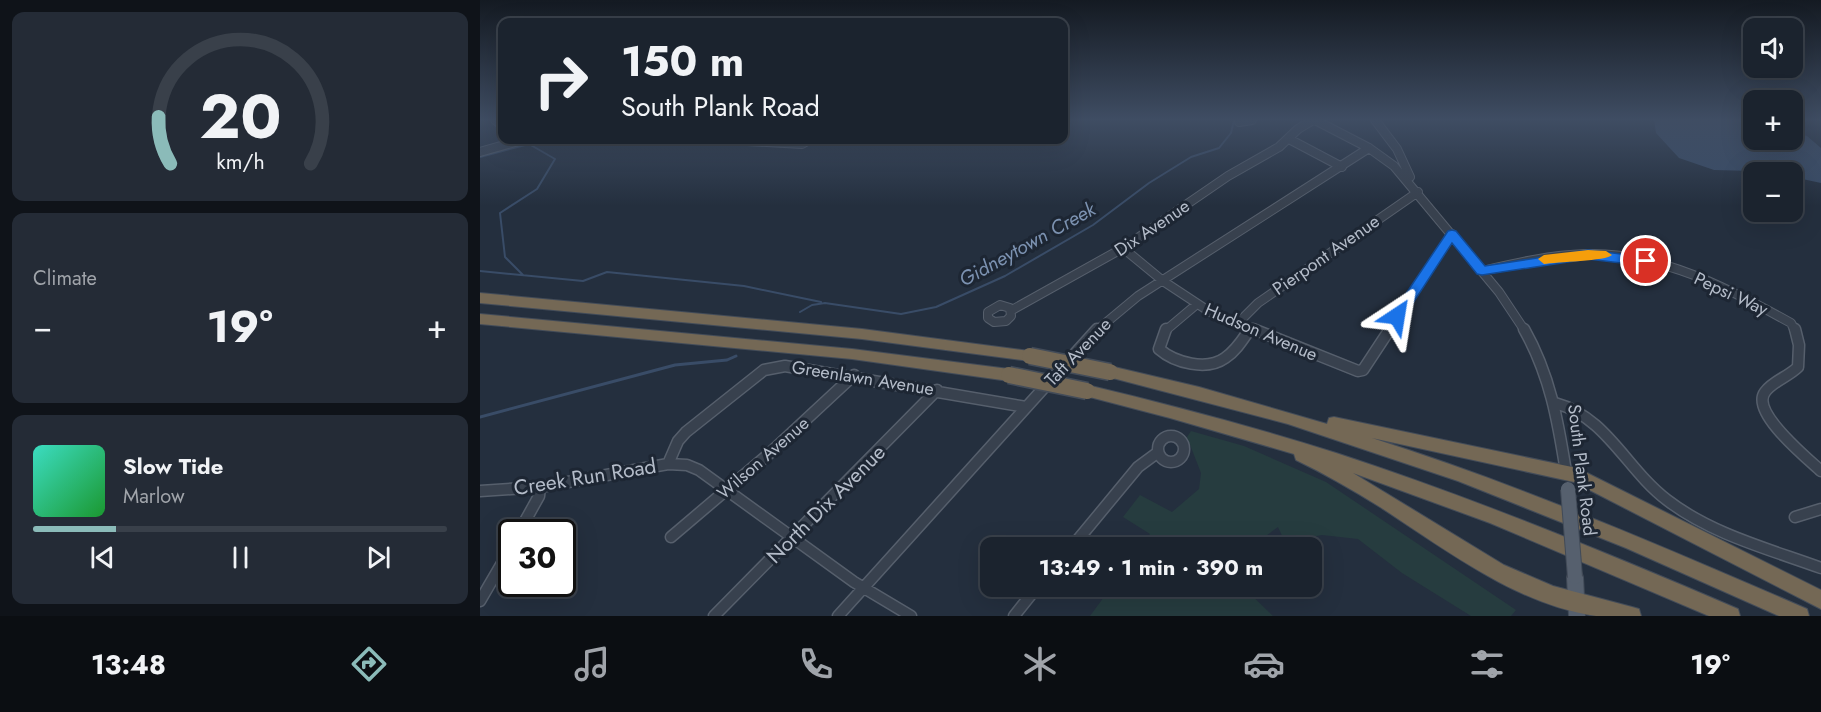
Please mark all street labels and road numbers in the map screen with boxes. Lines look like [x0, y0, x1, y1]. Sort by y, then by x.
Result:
street label: Dix Avenue [1109, 193, 1195, 263]
street label: Pierpont Avenue [1267, 208, 1385, 302]
street label: Pepsi Way [1690, 266, 1772, 322]
street label: Hudson Avenue [1200, 296, 1322, 368]
street label: Taft Avenue [1039, 312, 1117, 392]
street label: Greenlawn Avenue [790, 354, 936, 402]
street label: South Plank Road [1561, 403, 1603, 537]
street label: Wilson Avenue [711, 411, 815, 505]
street label: North Dix Avenue [760, 438, 892, 570]
street label: Creek Run Road [512, 451, 658, 503]

